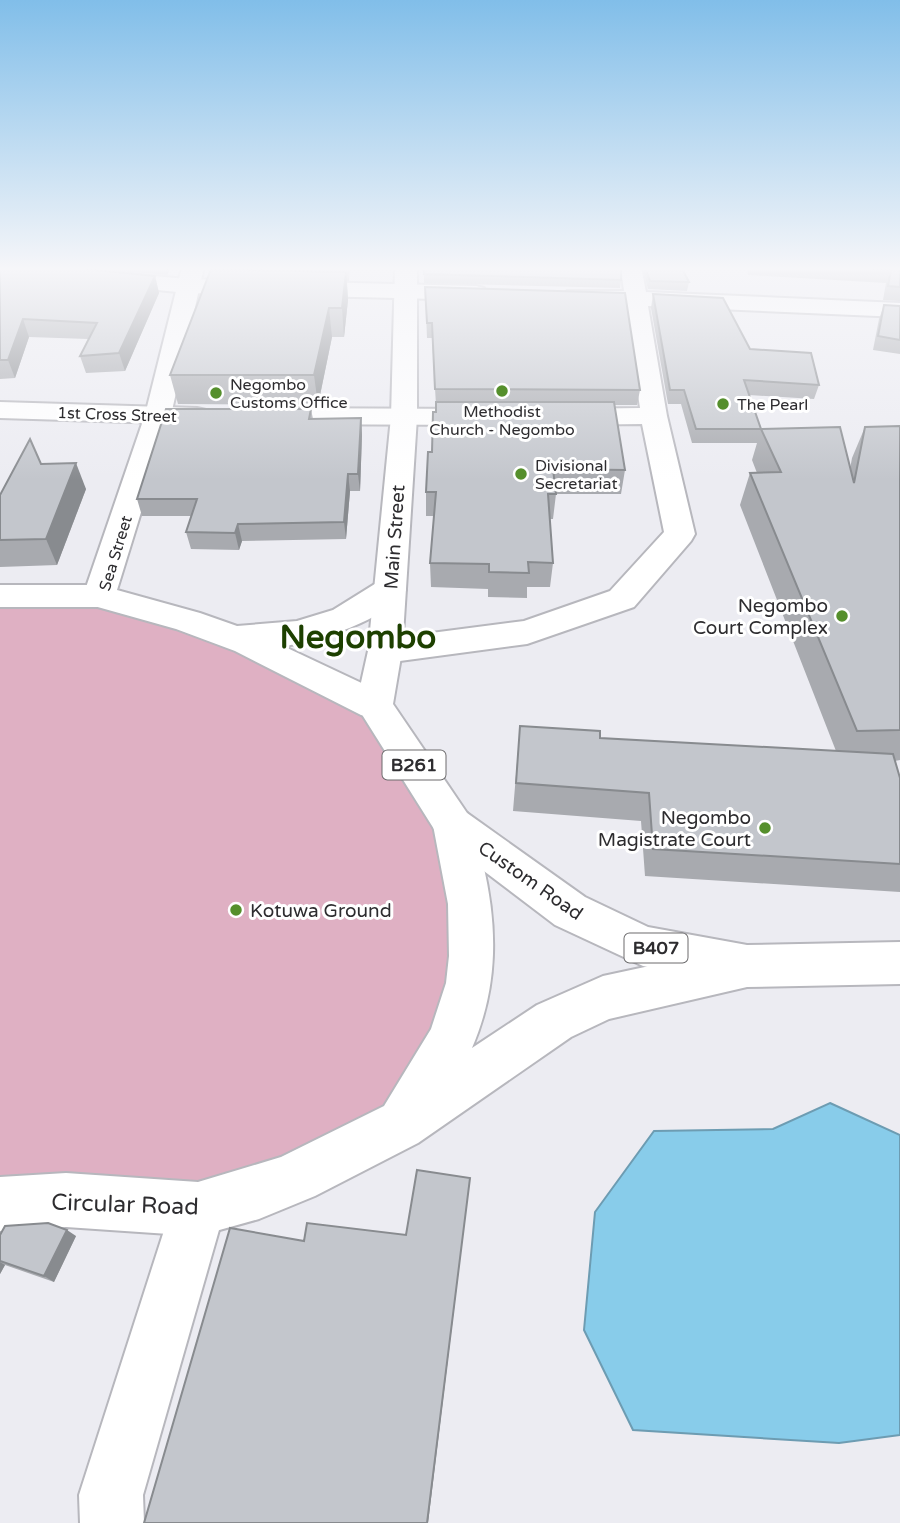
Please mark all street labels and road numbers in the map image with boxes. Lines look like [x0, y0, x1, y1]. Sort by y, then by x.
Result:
street label: 1st Cross Street [57, 403, 177, 427]
street label: Main Street [380, 484, 410, 590]
street label: Sea Street [95, 513, 137, 593]
road number: B261 [382, 750, 446, 780]
street label: Custom Road [474, 837, 587, 925]
road number: B407 [624, 933, 688, 962]
street label: Circular Road [51, 1188, 199, 1222]

